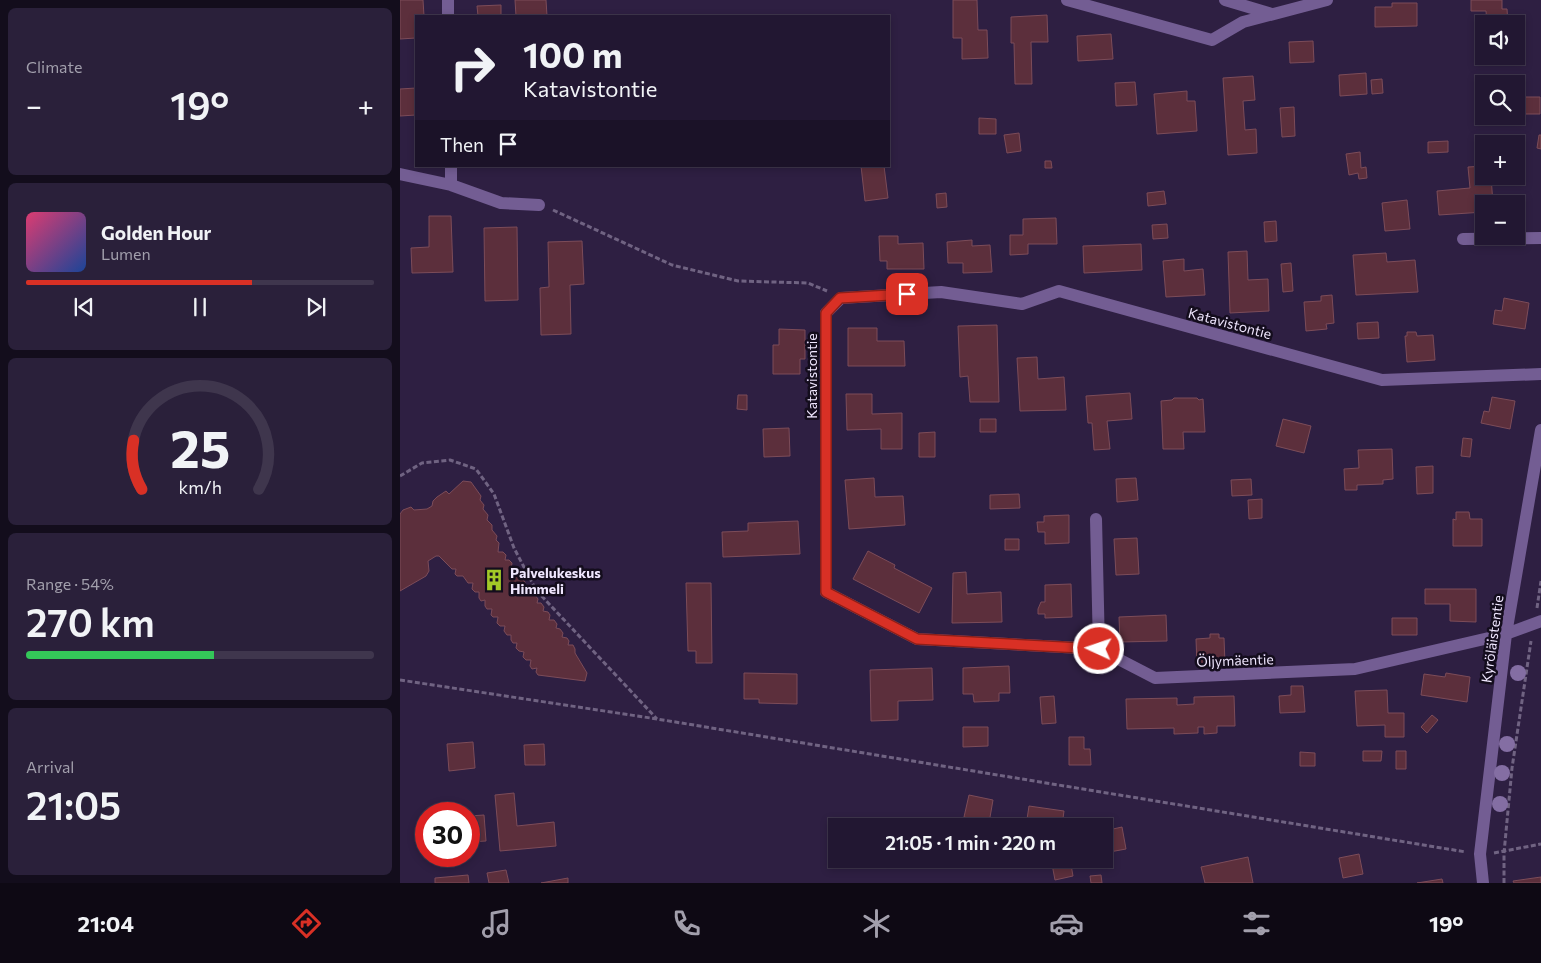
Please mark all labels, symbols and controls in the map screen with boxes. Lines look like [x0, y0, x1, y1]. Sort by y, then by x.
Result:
map controls [1475, 15, 1525, 245]
button: sound [1475, 15, 1525, 65]
text: 100 m [523, 32, 623, 75]
icon: right [440, 35, 505, 100]
text: Climate [26, 57, 82, 76]
text: Katavistontie [523, 75, 657, 102]
button: search [1475, 75, 1525, 125]
text: 19° [170, 81, 229, 128]
text: − [26, 88, 42, 122]
text: + [358, 88, 374, 122]
icon: arrive [494, 130, 522, 158]
text: Then [440, 133, 484, 156]
button: + [1475, 135, 1525, 185]
button: − [1475, 195, 1525, 245]
text: Golden Hour [101, 221, 211, 244]
text: Lumen [101, 244, 151, 263]
pin [886, 273, 928, 315]
icon: arrive [893, 280, 921, 308]
icon: previous [70, 293, 98, 321]
icon: pause [186, 293, 214, 321]
icon: next [302, 293, 330, 321]
street label: Katavistontie [1187, 304, 1273, 342]
street label: Katavistontie [803, 333, 820, 419]
text: 25 [170, 415, 230, 479]
text: km/h [178, 476, 222, 498]
place label: Palvelukeskus Himmeli [510, 564, 601, 597]
building icon: Palvelukeskus Himmeli [481, 567, 507, 593]
text: Range · 54% [26, 574, 114, 593]
street label: Kyröläistentie [1477, 594, 1507, 684]
text: 270 km [26, 598, 155, 645]
position arrow [1072, 622, 1124, 674]
street label: Öljymäentie [1196, 650, 1274, 670]
text: Arrival [26, 757, 74, 776]
text: 21:05 [26, 781, 121, 828]
speed limit sign: 30 [415, 802, 480, 867]
text: 21:05 · 1 min · 220 m [885, 831, 1056, 854]
icon: directions [289, 906, 324, 941]
icon: music [479, 906, 514, 941]
icon: phone [669, 906, 704, 941]
icon: climate [859, 906, 894, 941]
icon: car [1049, 906, 1084, 941]
icon: filters [1239, 906, 1274, 941]
text: 21:04 [78, 910, 134, 937]
text: 19° [1429, 910, 1463, 937]

